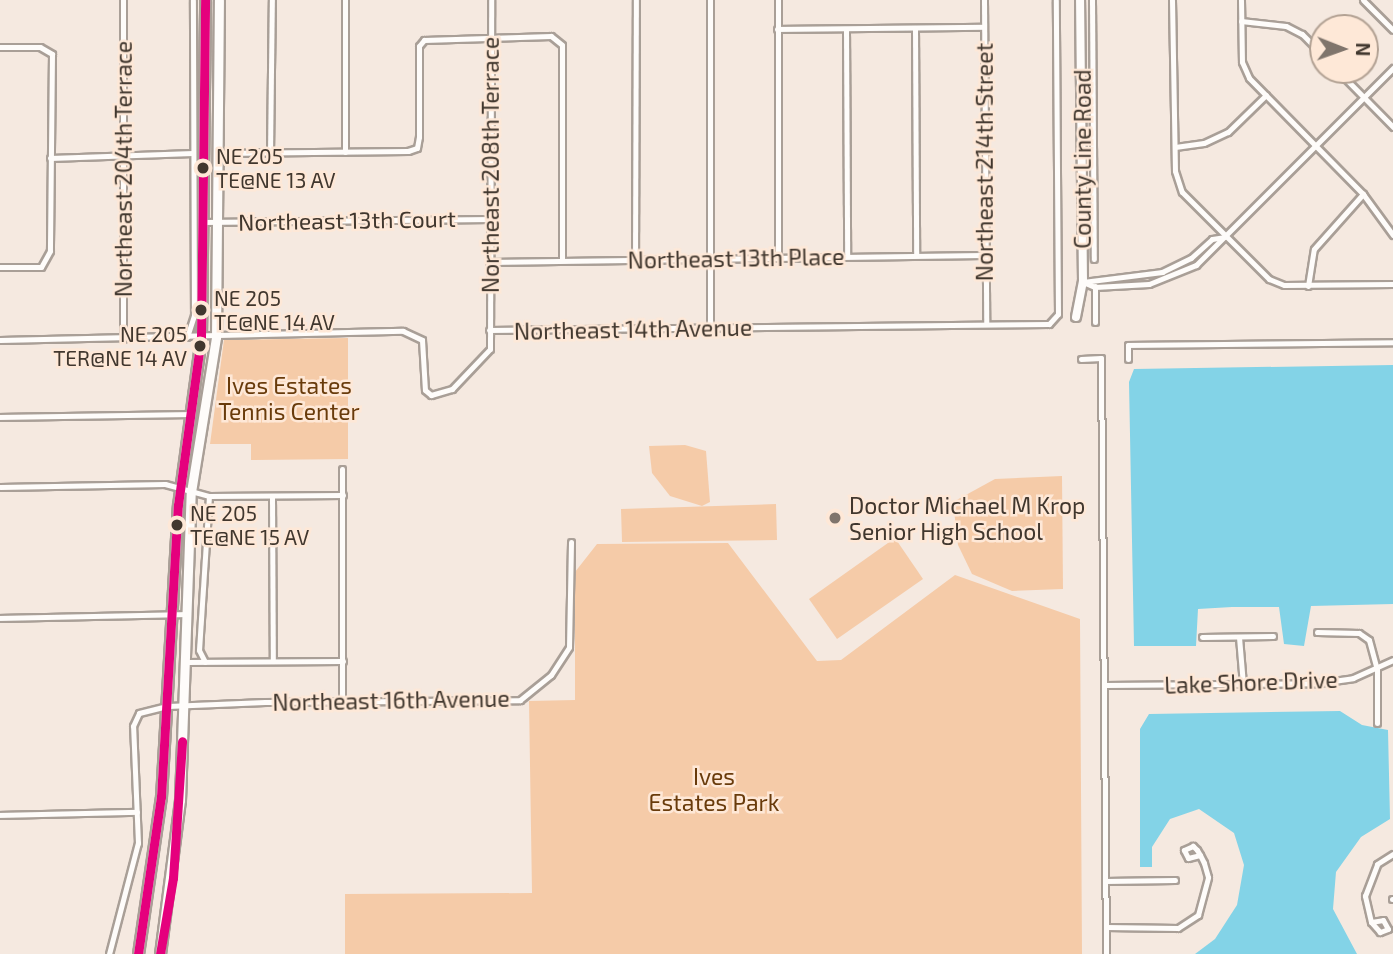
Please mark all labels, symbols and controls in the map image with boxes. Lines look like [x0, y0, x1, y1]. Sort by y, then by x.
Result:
north arrow [1309, 14, 1379, 84]
street label: Northeast 208th Terrace [476, 37, 504, 293]
street label: Northeast 204th Terrace [109, 40, 137, 298]
text: N [1352, 42, 1375, 56]
street label: Northeast 214th Street [970, 43, 998, 281]
street label: County Line Road [1068, 69, 1096, 249]
place label: NE 205 TE@NE 13 AV [216, 143, 336, 193]
marker: NE 205 TE@NE 13 AV [196, 161, 210, 175]
street label: Northeast 13th Court [238, 204, 456, 236]
street label: Northeast 13th Place [627, 242, 845, 274]
place label: NE 205 TE@NE 14 AV [214, 285, 335, 335]
marker: NE 205 TE@NE 14 AV [194, 303, 208, 317]
street label: Northeast 14th Avenue [513, 313, 753, 345]
place label: NE 205 TER@NE 14 AV [53, 321, 187, 371]
marker: NE 205 TER@NE 14 AV [193, 339, 207, 353]
park label: Ives Estates Tennis Center [218, 371, 360, 425]
place label: Doctor Michael M Krop Senior High School [849, 491, 1086, 545]
place label: NE 205 TE@NE 15 AV [190, 500, 310, 550]
marker: Doctor Michael M Krop Senior High School [827, 510, 843, 526]
marker: NE 205 TE@NE 15 AV [170, 518, 184, 532]
street label: Lake Shore Drive [1164, 665, 1338, 699]
street label: Northeast 16th Avenue [272, 684, 510, 716]
park label: Ives Estates Park [649, 762, 779, 816]

